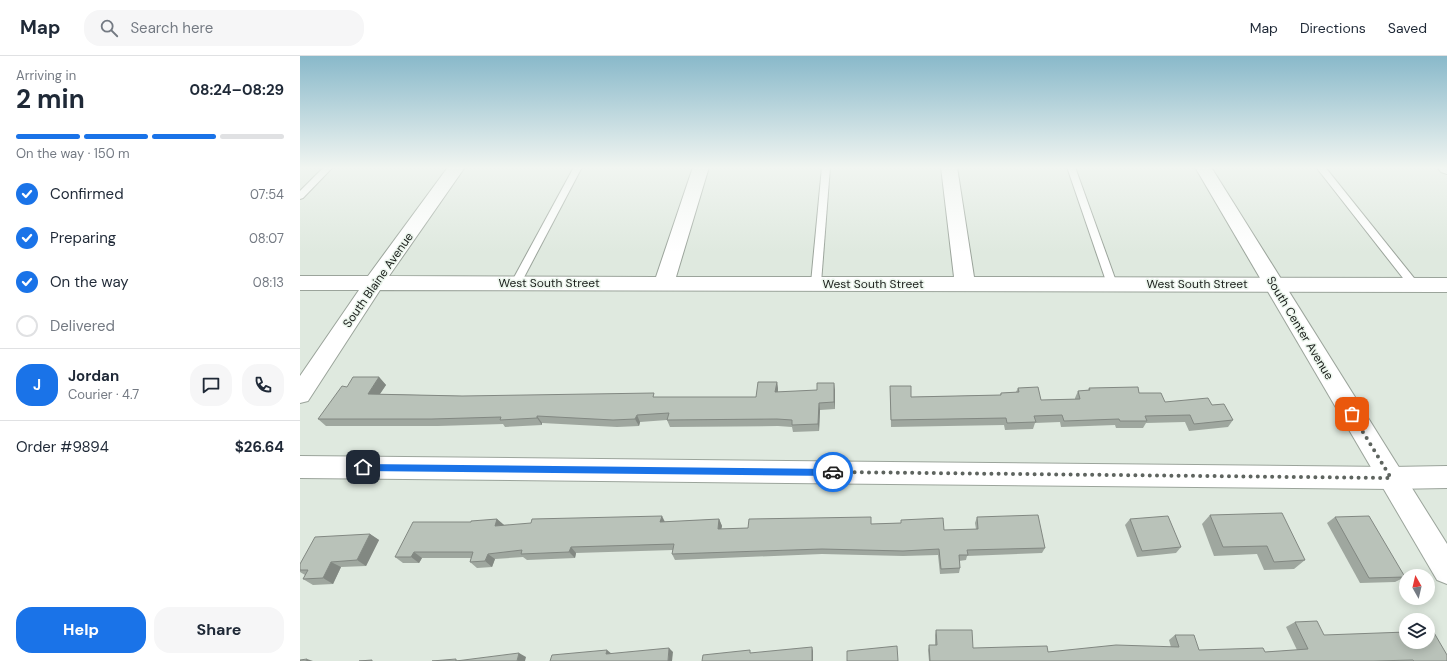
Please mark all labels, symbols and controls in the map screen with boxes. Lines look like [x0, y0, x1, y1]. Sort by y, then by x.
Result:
search box [84, 10, 364, 46]
text: Map [20, 15, 60, 40]
icon: search [98, 17, 120, 39]
text: Search here [130, 18, 213, 38]
text: Map [1250, 19, 1278, 37]
text: Directions [1300, 19, 1366, 37]
text: Saved [1388, 19, 1427, 37]
text: Arriving in [16, 67, 76, 84]
text: 08:24–08:29 [189, 80, 284, 100]
text: 2 min [16, 82, 85, 116]
text: On the way · 150 m [16, 145, 130, 162]
icon: check [16, 183, 38, 205]
text: Confirmed [50, 184, 124, 204]
text: 07:54 [250, 186, 284, 203]
icon: check [16, 227, 38, 249]
text: Preparing [50, 228, 116, 248]
street label: South Blaine Avenue [339, 229, 417, 331]
text: 08:07 [249, 230, 284, 247]
icon: check [16, 271, 38, 293]
text: On the way [50, 272, 129, 292]
street label: South Center Avenue [1263, 273, 1337, 383]
text: 08:13 [253, 274, 284, 291]
street label: West South Street [498, 275, 600, 291]
street label: West South Street [822, 276, 924, 292]
street label: West South Street [1146, 276, 1248, 292]
text: Delivered [50, 316, 115, 336]
button: chat [190, 364, 232, 406]
button: phone [242, 364, 284, 406]
text: Jordan [68, 366, 119, 386]
text: J [33, 375, 41, 395]
text: Courier · 4.7 [68, 386, 139, 403]
pin [1335, 397, 1369, 431]
icon: bag [1341, 403, 1363, 425]
text: Order #9894 [16, 437, 109, 457]
text: $26.64 [235, 437, 284, 457]
pin [346, 450, 380, 484]
courier [813, 452, 853, 492]
icon: home [352, 456, 374, 478]
icon: car [822, 461, 844, 483]
north arrow [1399, 569, 1435, 605]
map controls [1399, 569, 1435, 649]
button: Help [16, 607, 146, 653]
button: Share [154, 607, 284, 653]
button: layers [1399, 613, 1435, 649]

